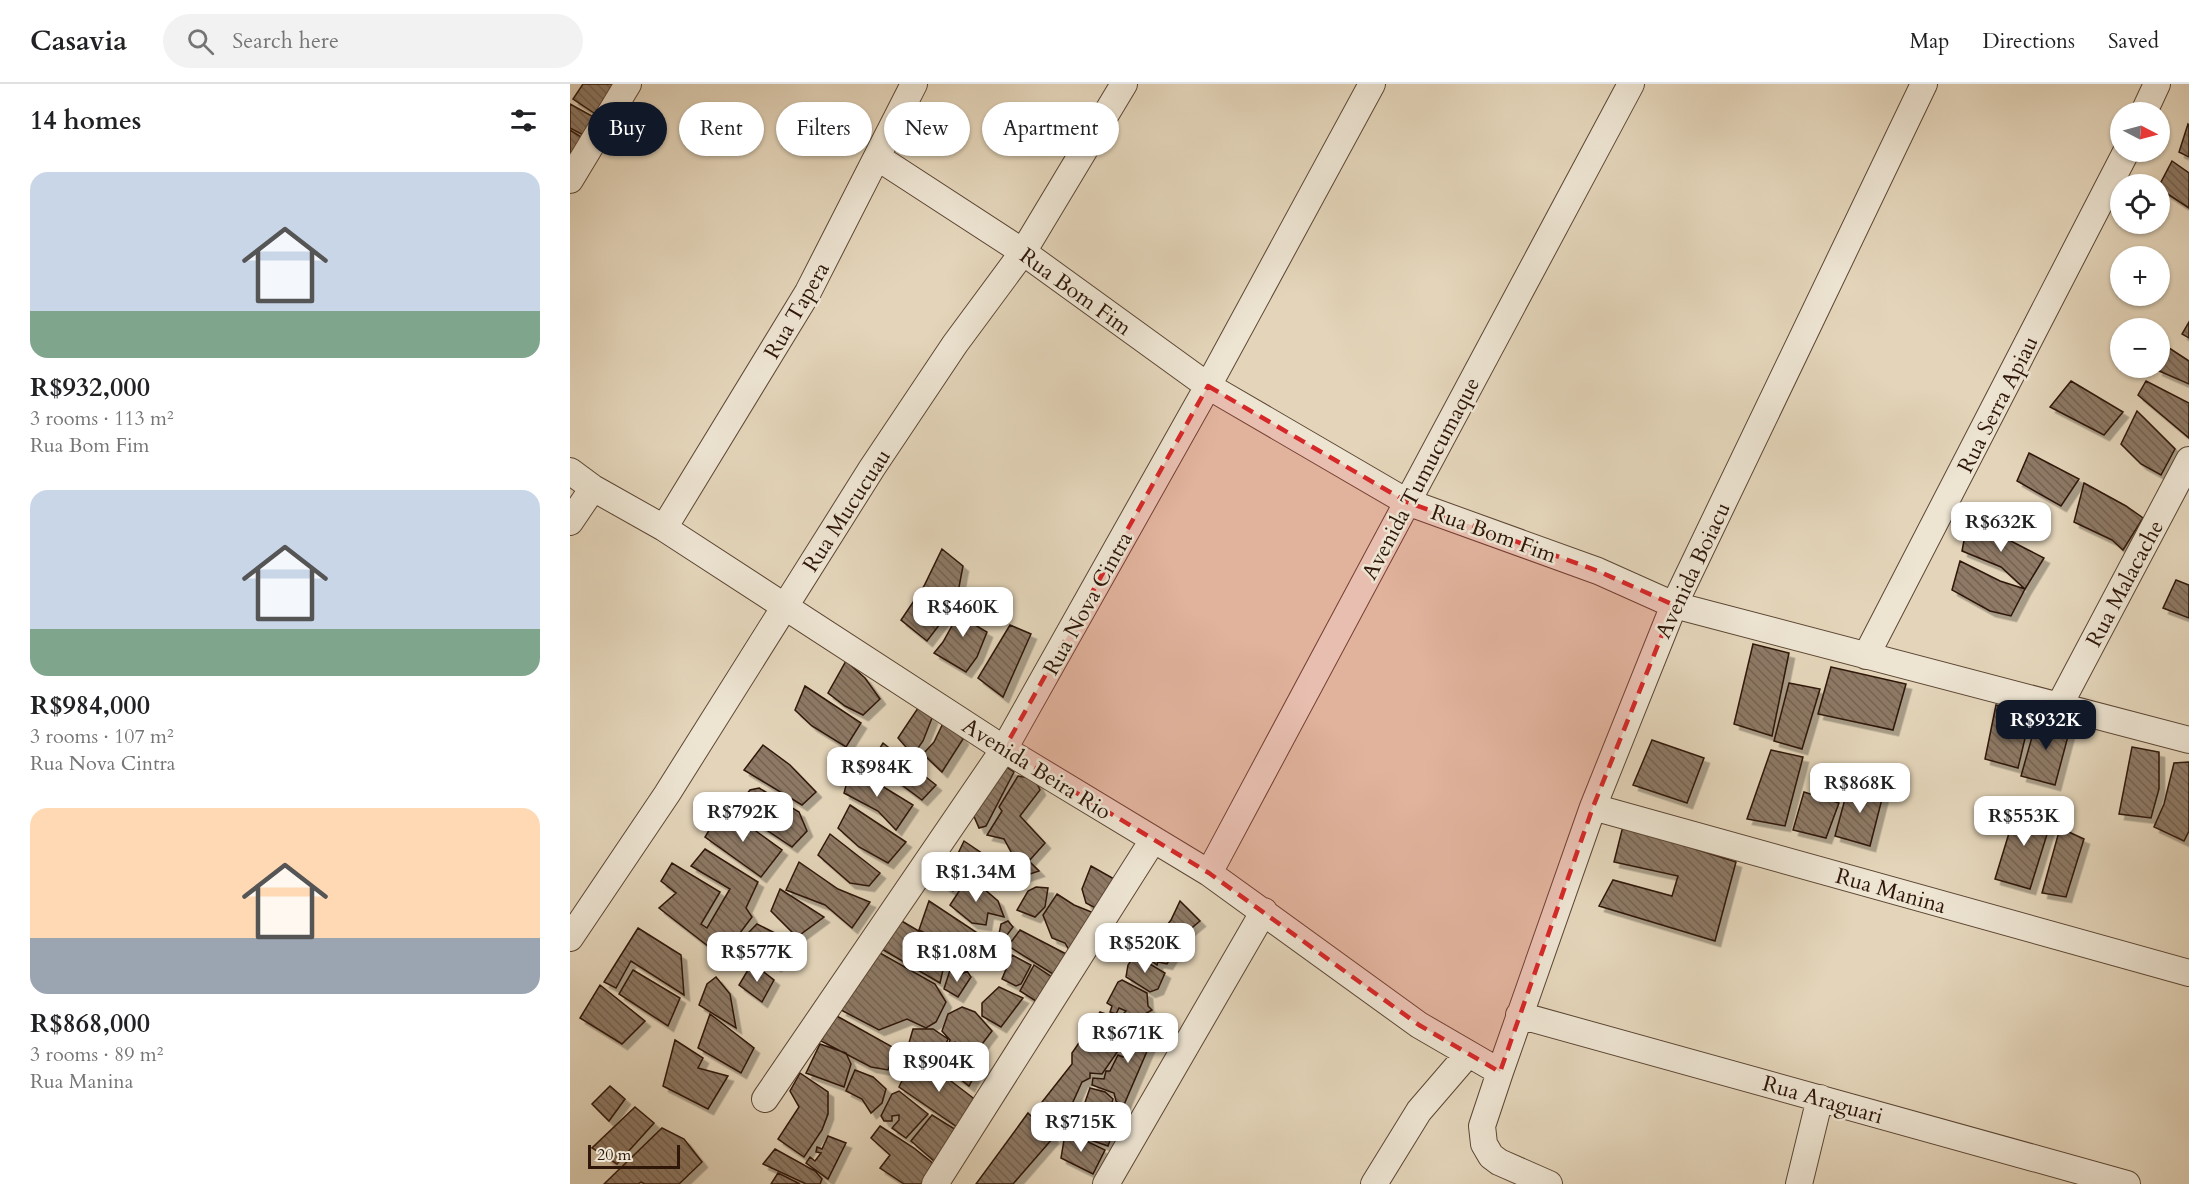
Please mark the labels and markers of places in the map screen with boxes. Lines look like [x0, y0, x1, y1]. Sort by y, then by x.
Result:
pin: R$632K [1952, 502, 2050, 553]
pin: R$460K [914, 587, 1012, 638]
pin: R$932K [1997, 700, 2095, 751]
pin: R$984K [828, 747, 926, 798]
pin: R$868K [1811, 763, 1909, 814]
pin: R$792K [694, 792, 792, 843]
pin: R$553K [1975, 796, 2073, 847]
pin: R$1.34M [921, 852, 1031, 903]
pin: R$520K [1096, 923, 1194, 974]
pin: R$577K [708, 932, 806, 983]
pin: R$1.08M [902, 932, 1012, 983]
pin: R$671K [1079, 1013, 1177, 1064]
pin: R$904K [890, 1042, 988, 1093]
pin: R$715K [1032, 1102, 1130, 1153]

